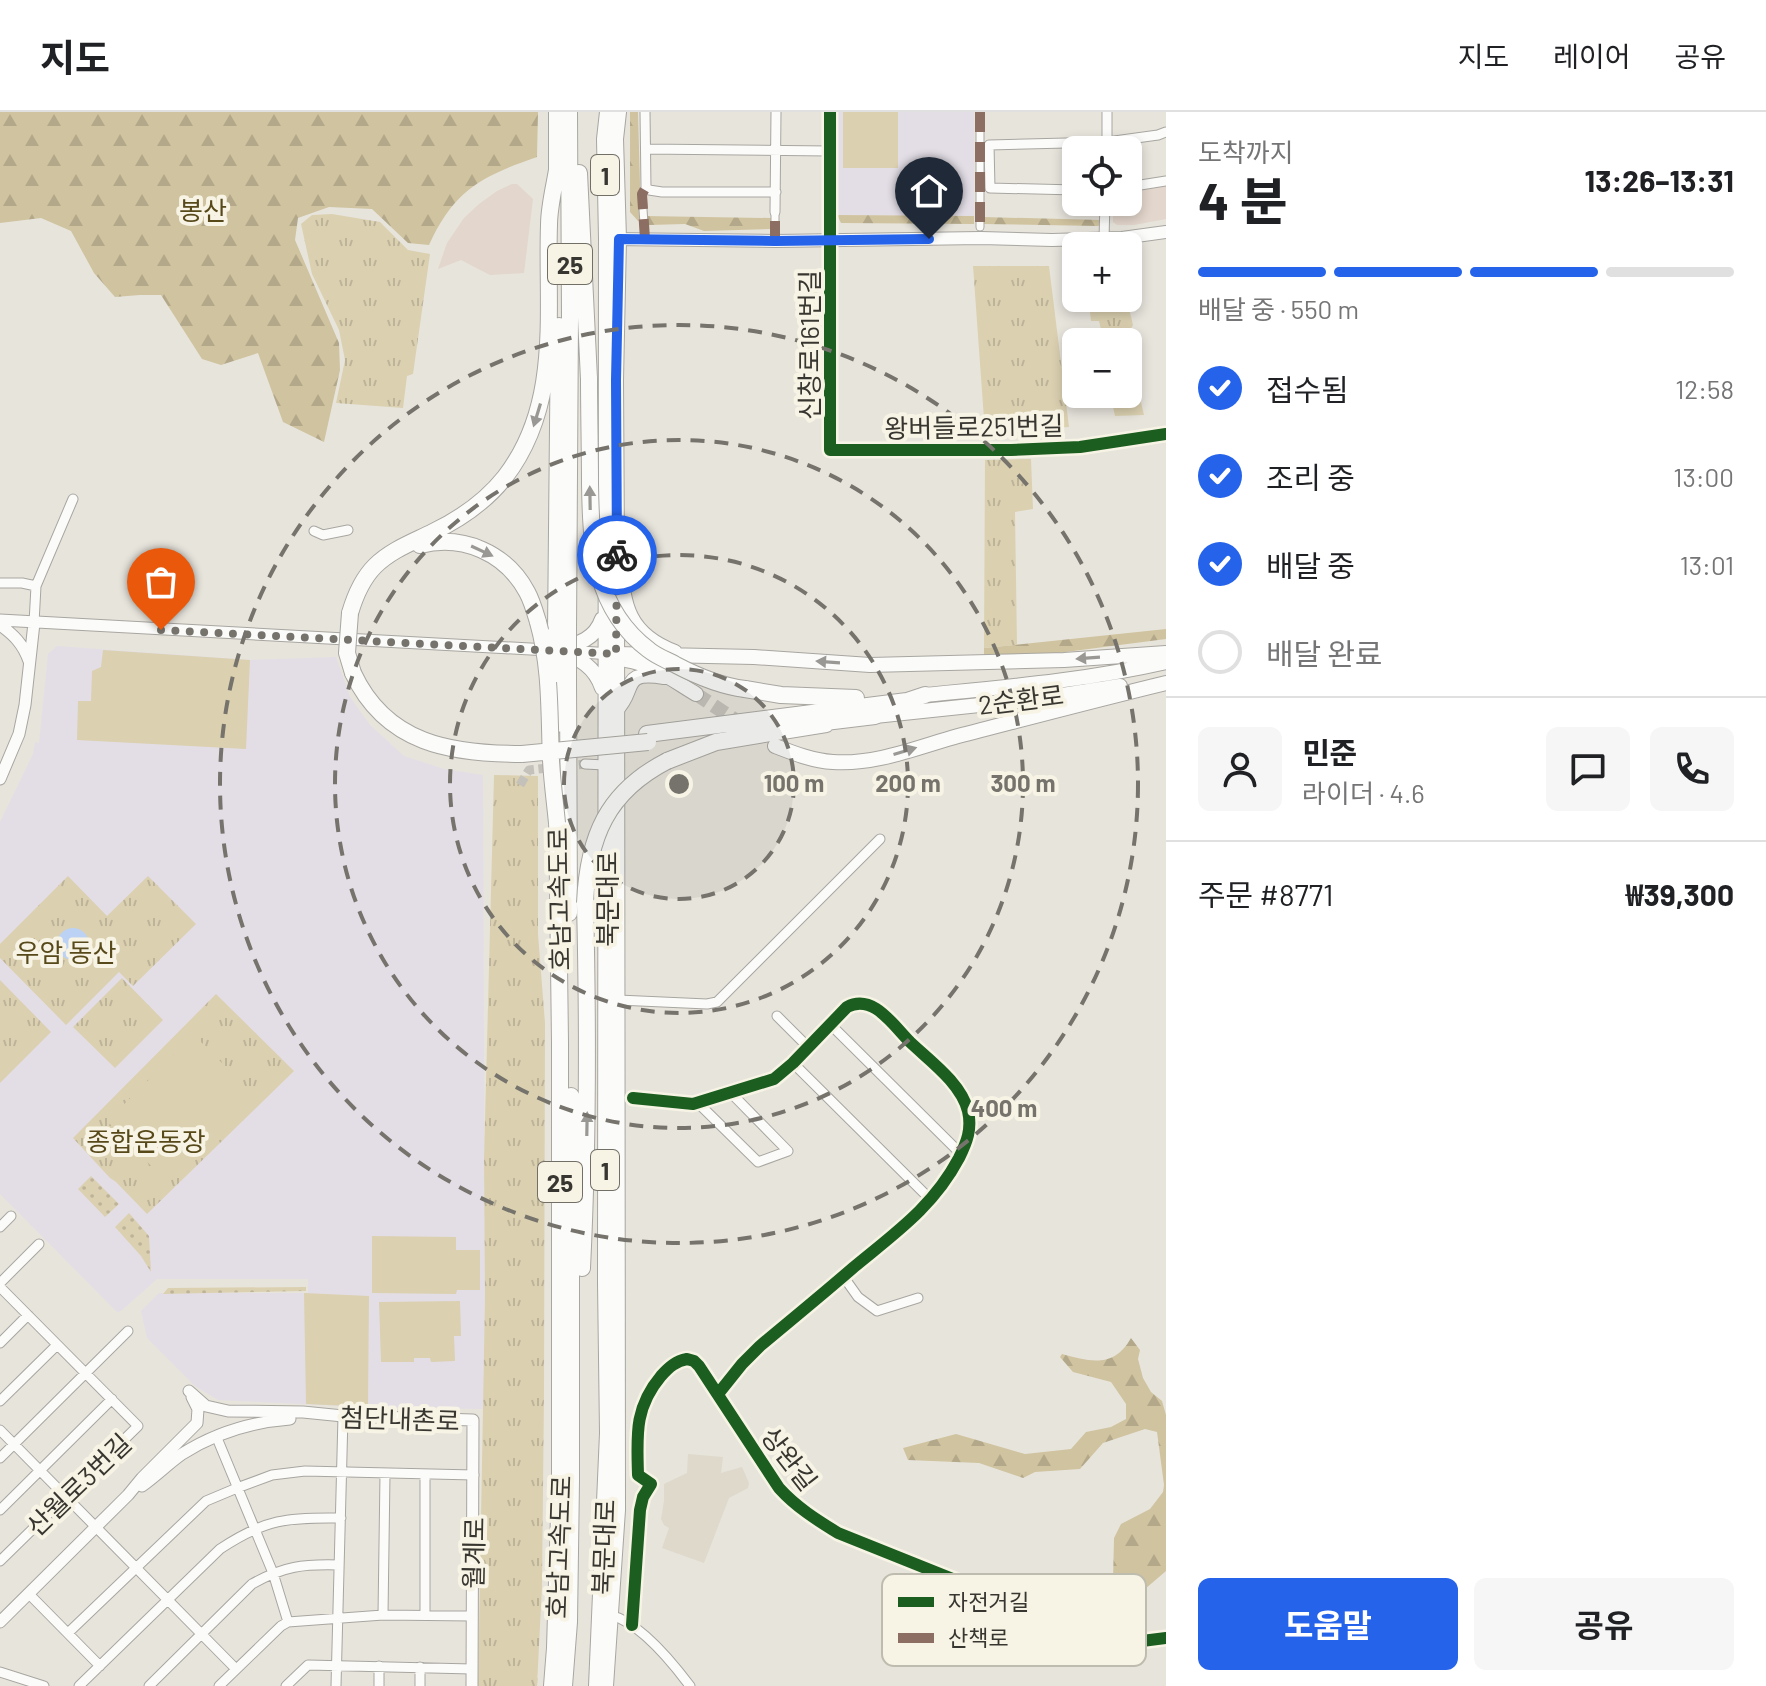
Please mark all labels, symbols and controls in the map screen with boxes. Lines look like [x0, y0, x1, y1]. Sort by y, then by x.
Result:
text: 지도 [40, 34, 110, 80]
text: 지도 [1458, 39, 1509, 73]
text: 레이어 [1553, 39, 1630, 73]
text: 공유 [1674, 39, 1726, 73]
map controls [1062, 136, 1142, 408]
button: locate [1062, 136, 1142, 216]
text: 도착까지 [1198, 136, 1294, 167]
road number: 1 [591, 155, 619, 195]
pin [895, 157, 963, 239]
text: 13:26–13:31 [1585, 162, 1734, 198]
text: 4 분 [1198, 168, 1288, 230]
icon: home [907, 169, 951, 213]
park label: 봉산 [179, 194, 227, 225]
button: + [1062, 232, 1142, 312]
road number: 25 [548, 244, 592, 284]
street label: 신창로161번길 [793, 270, 824, 420]
text: 배달 중 · 550 m [1198, 293, 1359, 324]
button: − [1062, 328, 1142, 408]
icon: check [1198, 366, 1242, 410]
text: 접수됨 [1266, 371, 1349, 407]
text: 12:58 [1675, 373, 1734, 404]
one-way arrow [530, 403, 543, 427]
street label: 왕버들로251번길 [884, 409, 1064, 443]
icon: check [1198, 454, 1242, 498]
text: 조리 중 [1266, 459, 1355, 495]
text: 13:00 [1673, 461, 1734, 492]
one-way arrow [584, 485, 596, 510]
courier [577, 515, 657, 595]
icon: bike [595, 533, 639, 577]
icon: check [1198, 542, 1242, 586]
one-way arrow [471, 544, 494, 558]
text: 배달 중 [1266, 547, 1355, 583]
pin [127, 548, 195, 630]
text: 13:01 [1680, 549, 1734, 580]
icon: bag [139, 560, 183, 604]
text: 배달 완료 [1266, 635, 1382, 671]
one-way arrow [1075, 652, 1100, 665]
one-way arrow [815, 655, 840, 668]
street label: 2순환로 [977, 678, 1065, 720]
button: person [1198, 727, 1282, 811]
button: chat [1546, 727, 1630, 811]
button: phone [1650, 727, 1734, 811]
text: 민준 [1302, 734, 1357, 770]
one-way arrow [893, 744, 917, 757]
text: 100 m [764, 768, 824, 797]
text: 200 m [875, 768, 941, 797]
text: 300 m [990, 768, 1056, 797]
centre of rings [665, 770, 693, 798]
text: 라이더 · 4.6 [1302, 777, 1425, 808]
street label: 호남고속도로 [541, 827, 575, 971]
street label: 북문대로 [591, 851, 622, 947]
text: 주문 #8771 [1198, 876, 1334, 912]
text: ₩39,300 [1626, 876, 1734, 912]
park label: 우암 동산 [16, 936, 117, 967]
text: 400 m [971, 1093, 1037, 1122]
one-way arrow [581, 1111, 593, 1136]
park label: 종합운동장 [86, 1125, 206, 1156]
road number: 1 [591, 1150, 619, 1190]
road number: 25 [538, 1162, 582, 1202]
street label: 첨단내촌로 [340, 1400, 460, 1436]
street label: 상완길 [756, 1420, 824, 1496]
street label: 산월로3번길 [19, 1427, 137, 1541]
street label: 호남고속도로 [540, 1475, 576, 1619]
street label: 북문대로 [586, 1499, 620, 1595]
street label: 월계로 [457, 1517, 489, 1589]
legend [882, 1574, 1146, 1666]
button: 도움말 [1198, 1578, 1458, 1670]
button: 공유 [1474, 1578, 1734, 1670]
text: 자전거길 [948, 1588, 1029, 1614]
text: 산책로 [948, 1624, 1009, 1650]

